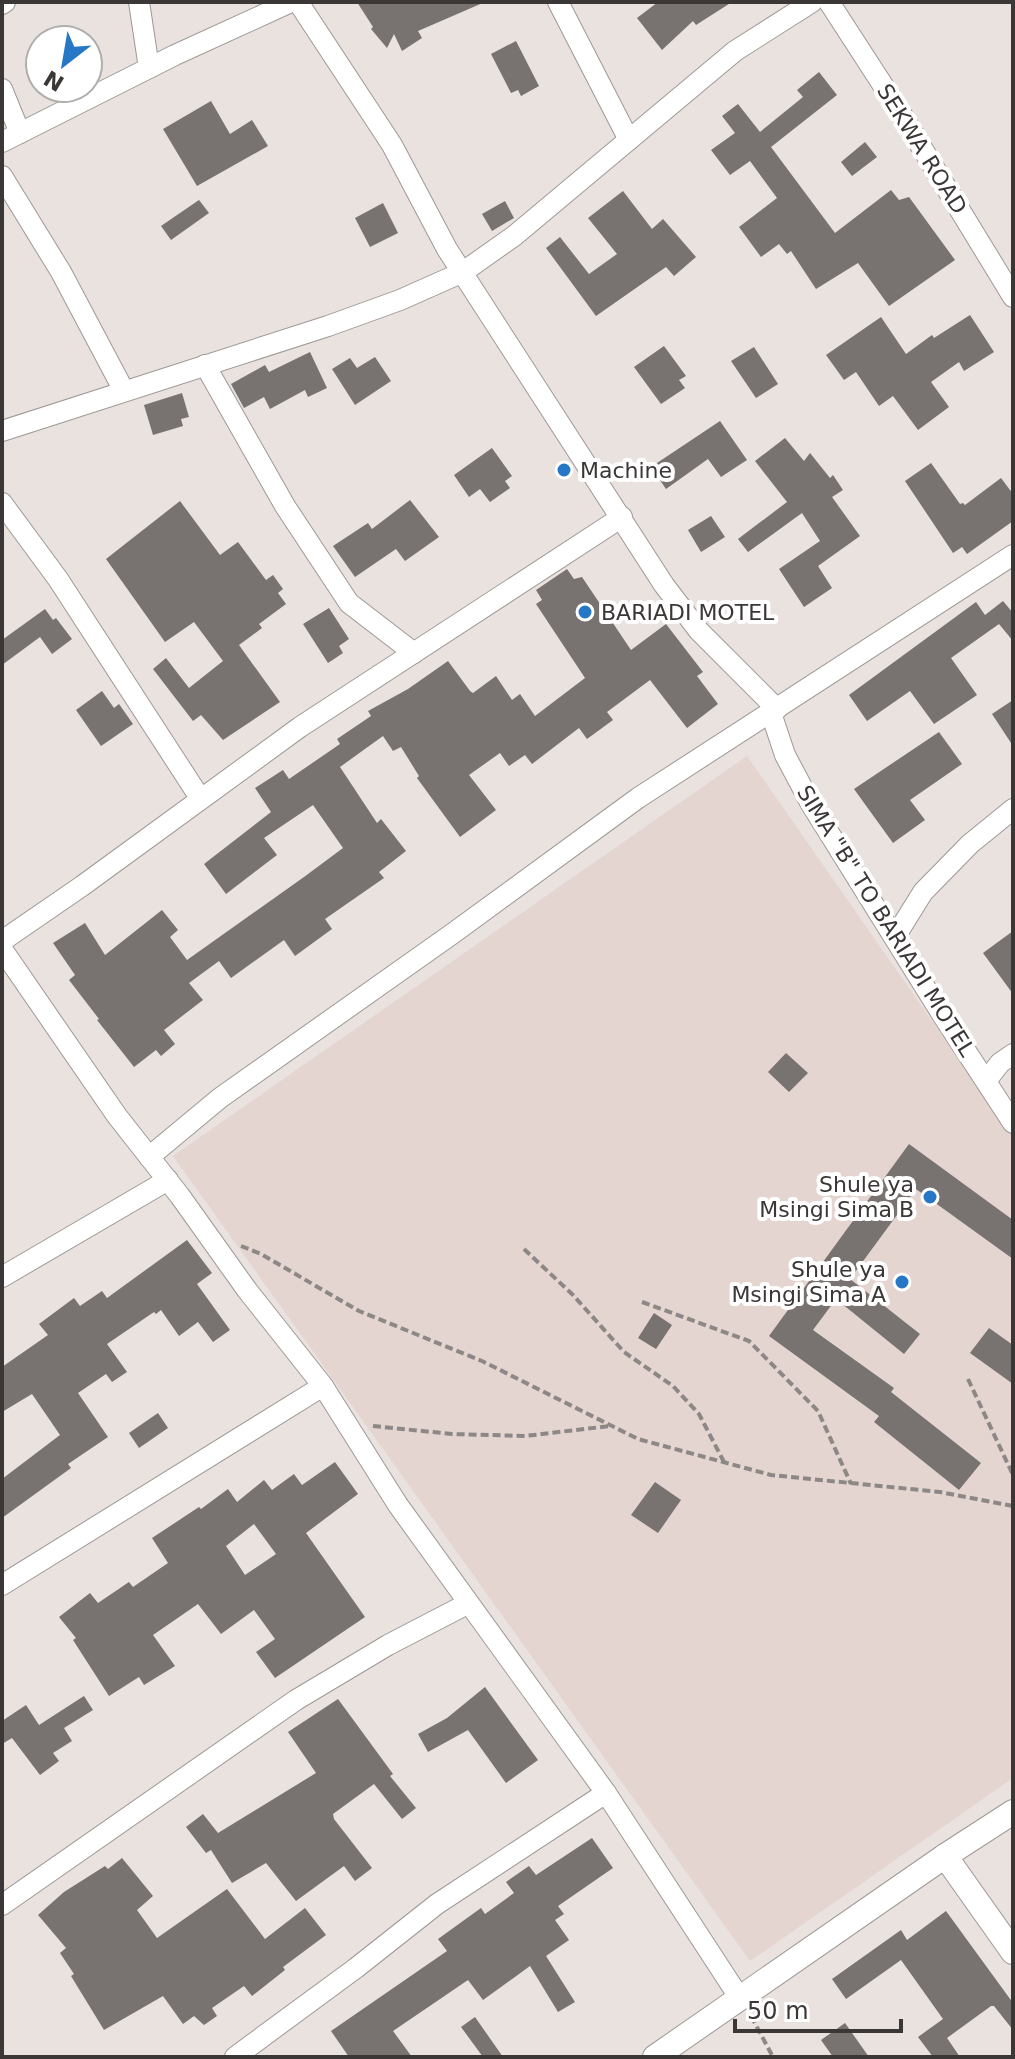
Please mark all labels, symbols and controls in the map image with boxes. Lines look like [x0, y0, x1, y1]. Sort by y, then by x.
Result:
north arrow [24, 24, 104, 104]
text: N [40, 65, 68, 96]
street label: SEKWA ROAD [872, 79, 972, 219]
place label: Machine [580, 458, 672, 483]
marker: Machine [555, 461, 573, 479]
place label: BARIADI MOTEL [601, 600, 775, 625]
marker: BARIADI MOTEL [576, 603, 594, 621]
street label: SIMA "B" TO BARIADI MOTEL [792, 781, 980, 1062]
place label: Shule ya Msingi Sima B [759, 1172, 914, 1222]
marker: Shule ya Msingi Sima B [921, 1188, 939, 1206]
place label: Shule ya Msingi Sima A [731, 1257, 886, 1307]
marker: Shule ya Msingi Sima A [893, 1273, 911, 1291]
scale bar [735, 1983, 901, 2033]
text: 50 m [747, 1997, 809, 2025]

